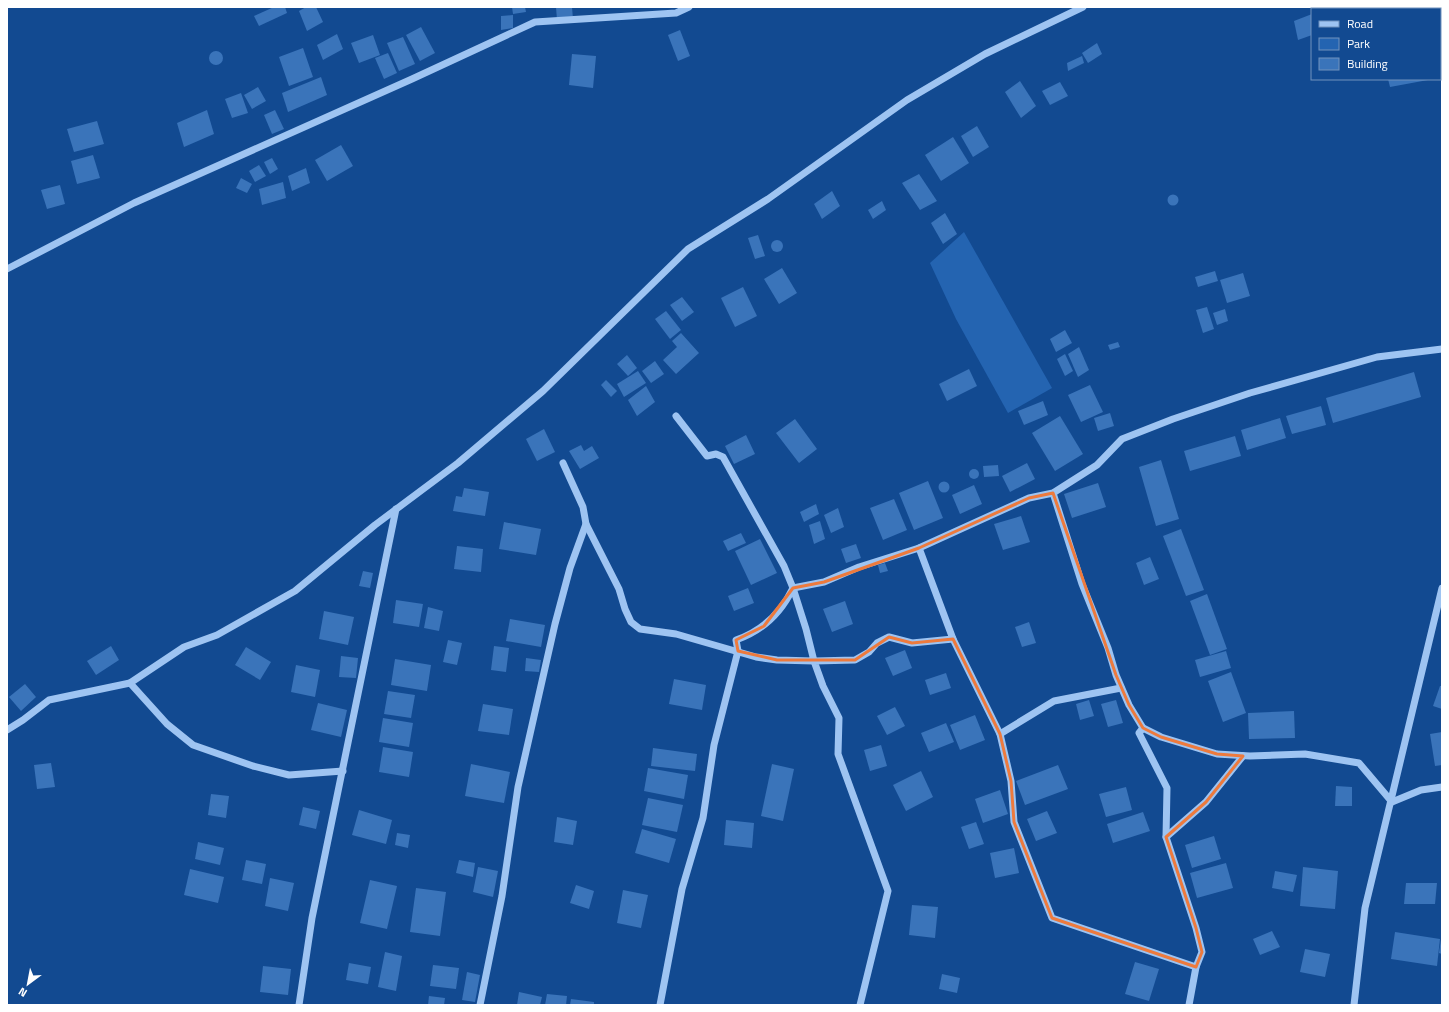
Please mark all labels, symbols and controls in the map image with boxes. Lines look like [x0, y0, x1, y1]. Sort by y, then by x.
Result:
legend [1311, 8, 1441, 80]
text: Road [1347, 14, 1373, 33]
text: Park [1347, 34, 1370, 53]
text: Building [1347, 54, 1388, 73]
north arrow [8, 964, 48, 1004]
text: N [15, 984, 30, 1001]

